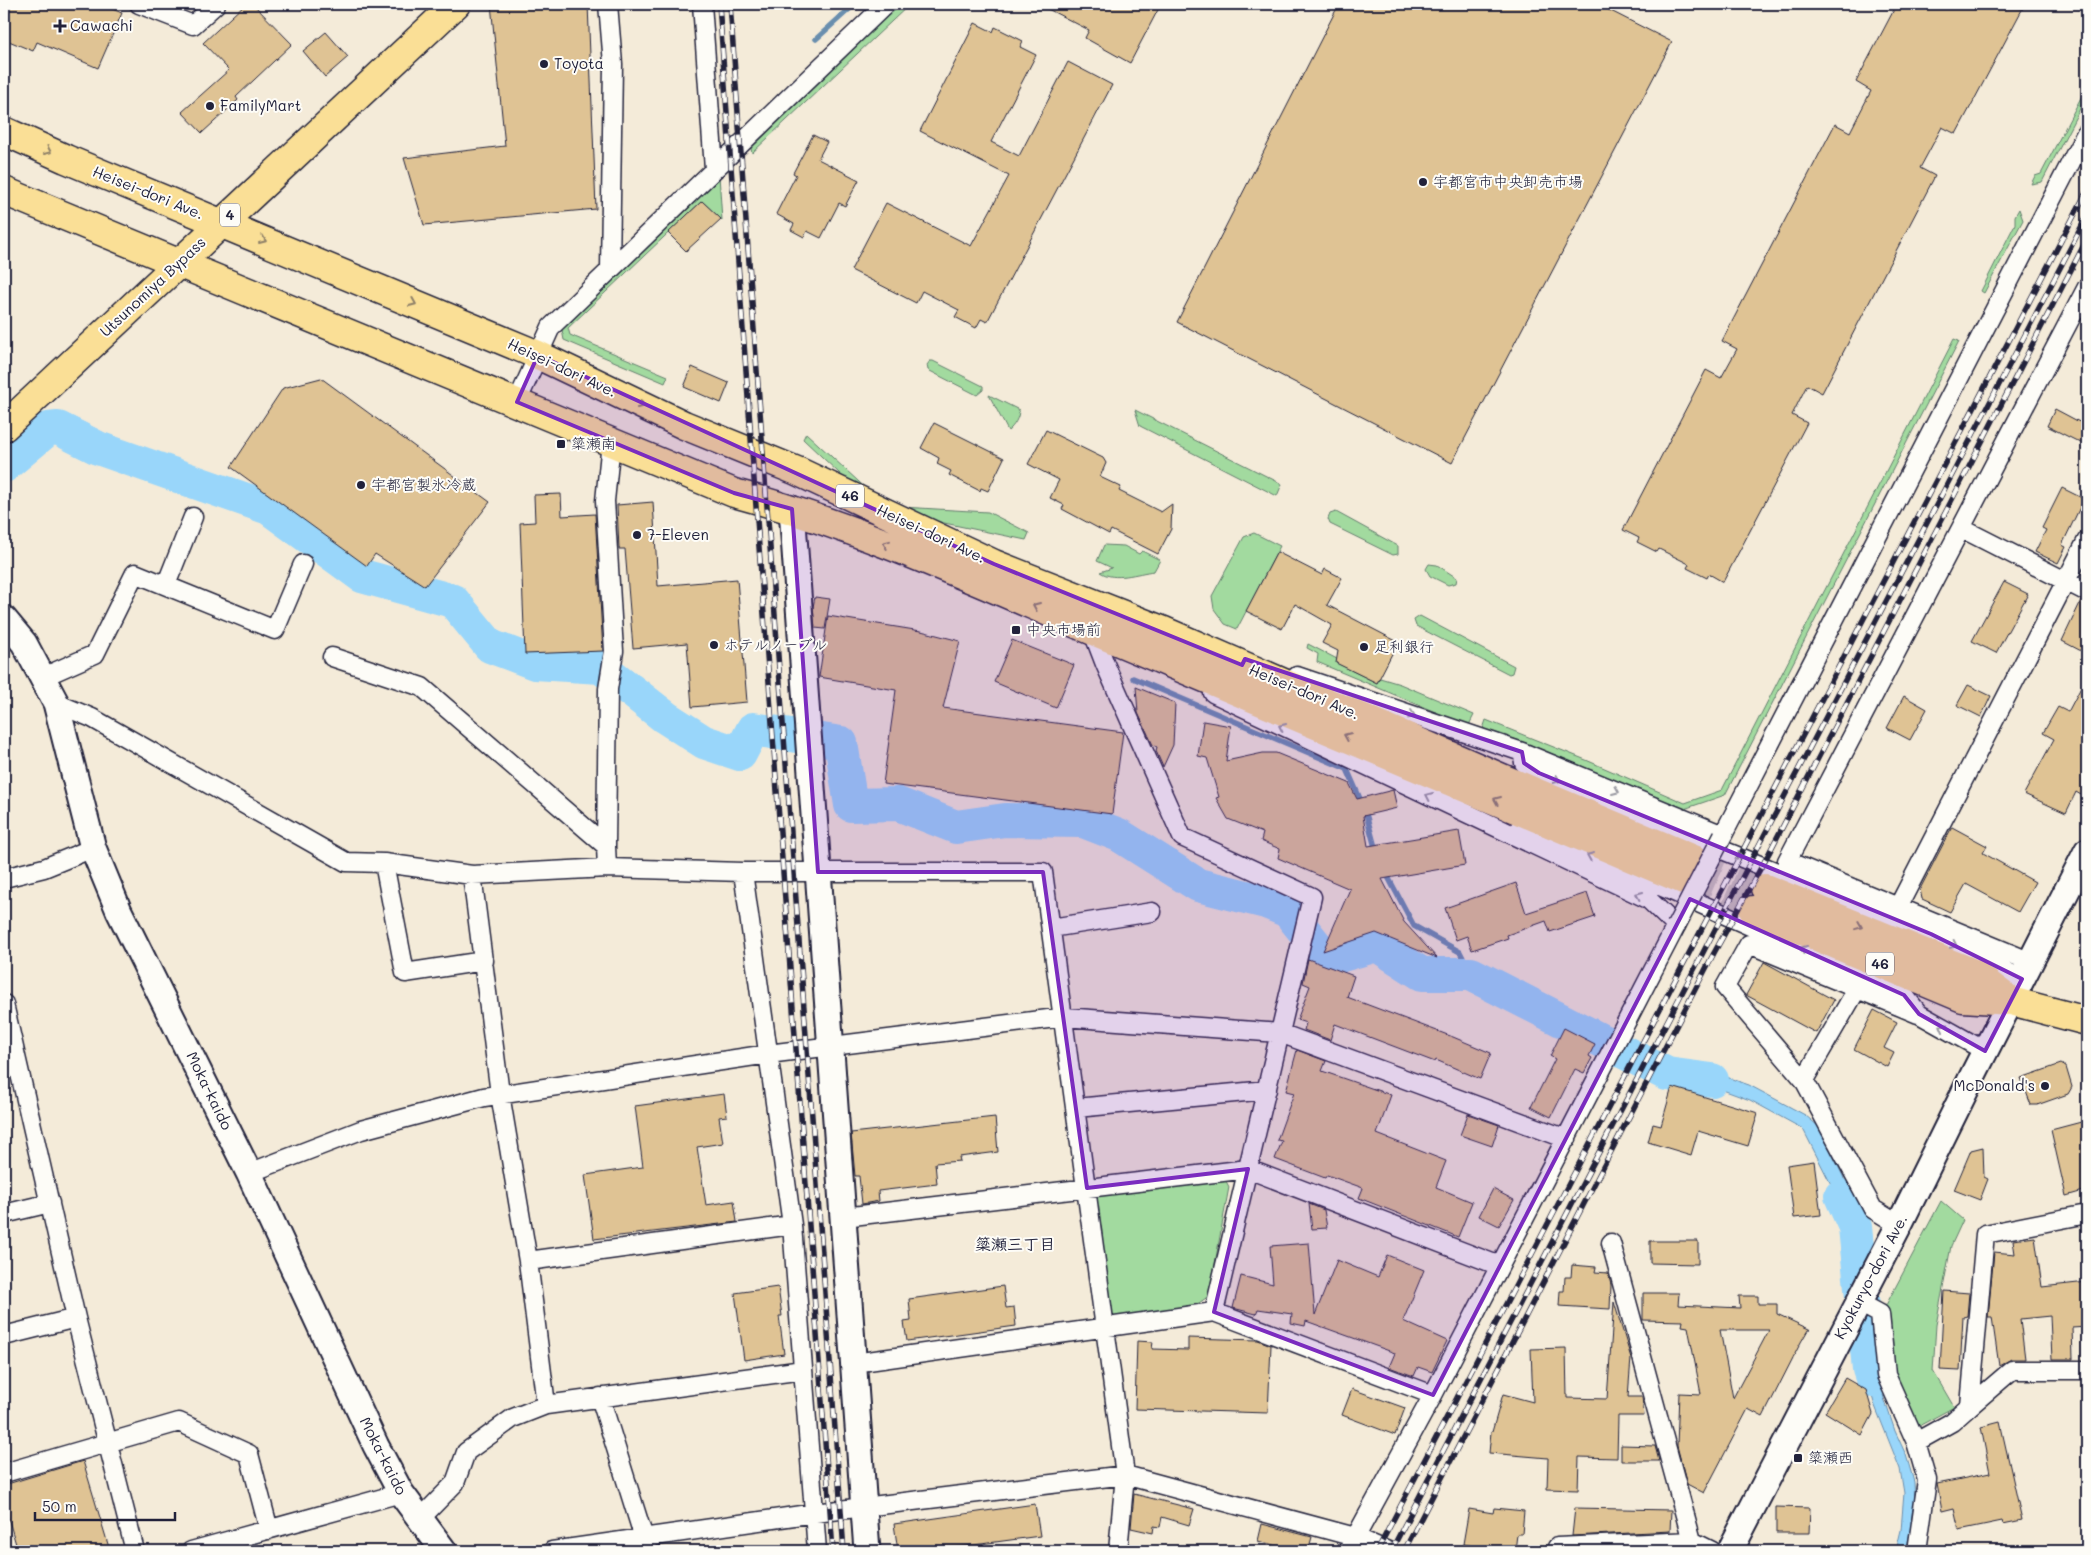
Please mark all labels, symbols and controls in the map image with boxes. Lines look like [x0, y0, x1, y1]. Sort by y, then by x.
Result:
place label: Cawachi [70, 15, 133, 35]
marker: Cawachi [54, 20, 66, 32]
place label: Toyota [554, 53, 604, 73]
marker: Toyota [538, 58, 550, 70]
place label: FamilyMart [220, 95, 301, 115]
marker: FamilyMart [204, 100, 216, 112]
one-way arrow [43, 145, 52, 156]
street label: Heisei-dori Ave. [90, 161, 207, 223]
place label: 宇都宮市中央卸売市場 [1433, 171, 1583, 191]
marker: 宇都宮市中央卸売市場 [1417, 176, 1429, 188]
road number: 4 [220, 204, 240, 226]
street label: Utsunomiya Bypass [95, 232, 210, 341]
one-way arrow [258, 234, 267, 245]
one-way arrow [408, 297, 417, 308]
street label: Heisei-dori Ave. [505, 333, 620, 401]
one-way arrow [636, 398, 645, 409]
place label: 簗瀬南 [571, 433, 616, 453]
marker: 簗瀬南 [555, 438, 567, 450]
place label: 宇都宮製氷冷蔵 [371, 474, 476, 494]
marker: 宇都宮製氷冷蔵 [355, 479, 367, 491]
road number: 46 [836, 484, 864, 508]
street label: Heisei-dori Ave. [874, 499, 989, 567]
place label: 7-Eleven [647, 524, 709, 544]
marker: 7-Eleven [631, 529, 643, 541]
one-way arrow [882, 539, 891, 550]
one-way arrow [1032, 601, 1041, 612]
place label: 中央市場前 [1026, 619, 1101, 639]
marker: 中央市場前 [1010, 624, 1022, 636]
place label: ホテルノーブル [724, 634, 827, 654]
place label: 足利銀行 [1374, 636, 1434, 656]
marker: ホテルノーブル [708, 639, 720, 651]
marker: 足利銀行 [1358, 641, 1370, 653]
street label: Heisei-dori Ave. [1246, 659, 1363, 723]
one-way arrow [1408, 709, 1416, 719]
one-way arrow [1278, 723, 1287, 733]
one-way arrow [1343, 732, 1352, 743]
one-way arrow [1552, 774, 1561, 785]
one-way arrow [1611, 785, 1619, 795]
one-way arrow [1425, 792, 1434, 802]
one-way arrow [1493, 795, 1502, 806]
one-way arrow [1734, 850, 1743, 861]
one-way arrow [1586, 852, 1595, 863]
one-way arrow [1635, 891, 1644, 901]
one-way arrow [1854, 921, 1862, 931]
one-way arrow [1949, 939, 1958, 949]
one-way arrow [1799, 945, 1808, 956]
road number: 46 [1866, 952, 1894, 976]
one-way arrow [1939, 1024, 1948, 1034]
street label: Moka-kaido [182, 1048, 238, 1133]
place label: McDonald's [1953, 1075, 2035, 1095]
marker: McDonald's [2039, 1080, 2051, 1092]
street label: Kyokuryo-dori Ave. [1829, 1211, 1911, 1342]
district label: 簗瀬三丁目 [975, 1233, 1055, 1254]
street label: Moka-kaido [356, 1413, 412, 1498]
place label: 簗瀬西 [1808, 1447, 1853, 1467]
marker: 簗瀬西 [1792, 1452, 1804, 1464]
scale bar [35, 1490, 175, 1522]
text: 50 m [42, 1496, 77, 1516]

